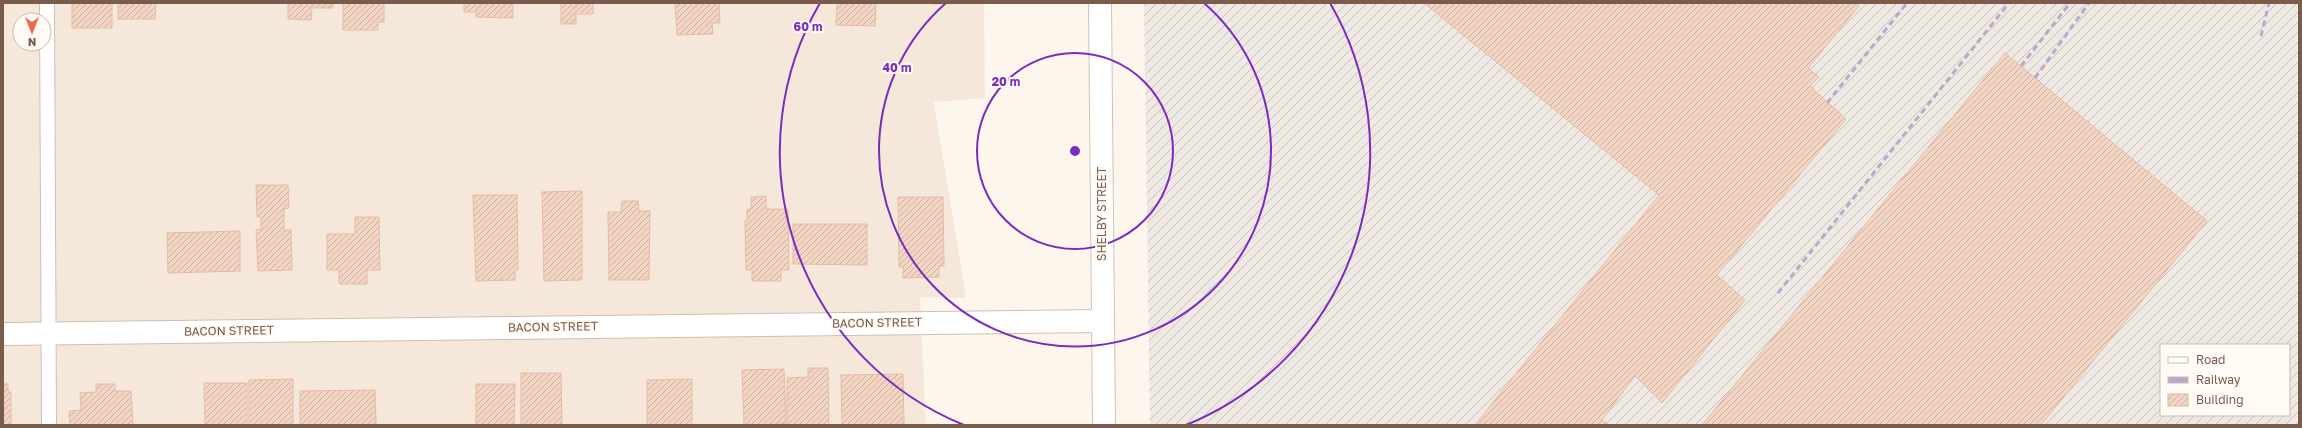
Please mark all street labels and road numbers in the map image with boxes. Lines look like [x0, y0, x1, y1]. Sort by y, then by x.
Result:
street label: SHELBY STREET [1094, 166, 1109, 261]
street label: BACON STREET [832, 314, 923, 331]
street label: BACON STREET [508, 318, 599, 335]
street label: BACON STREET [184, 322, 275, 339]

